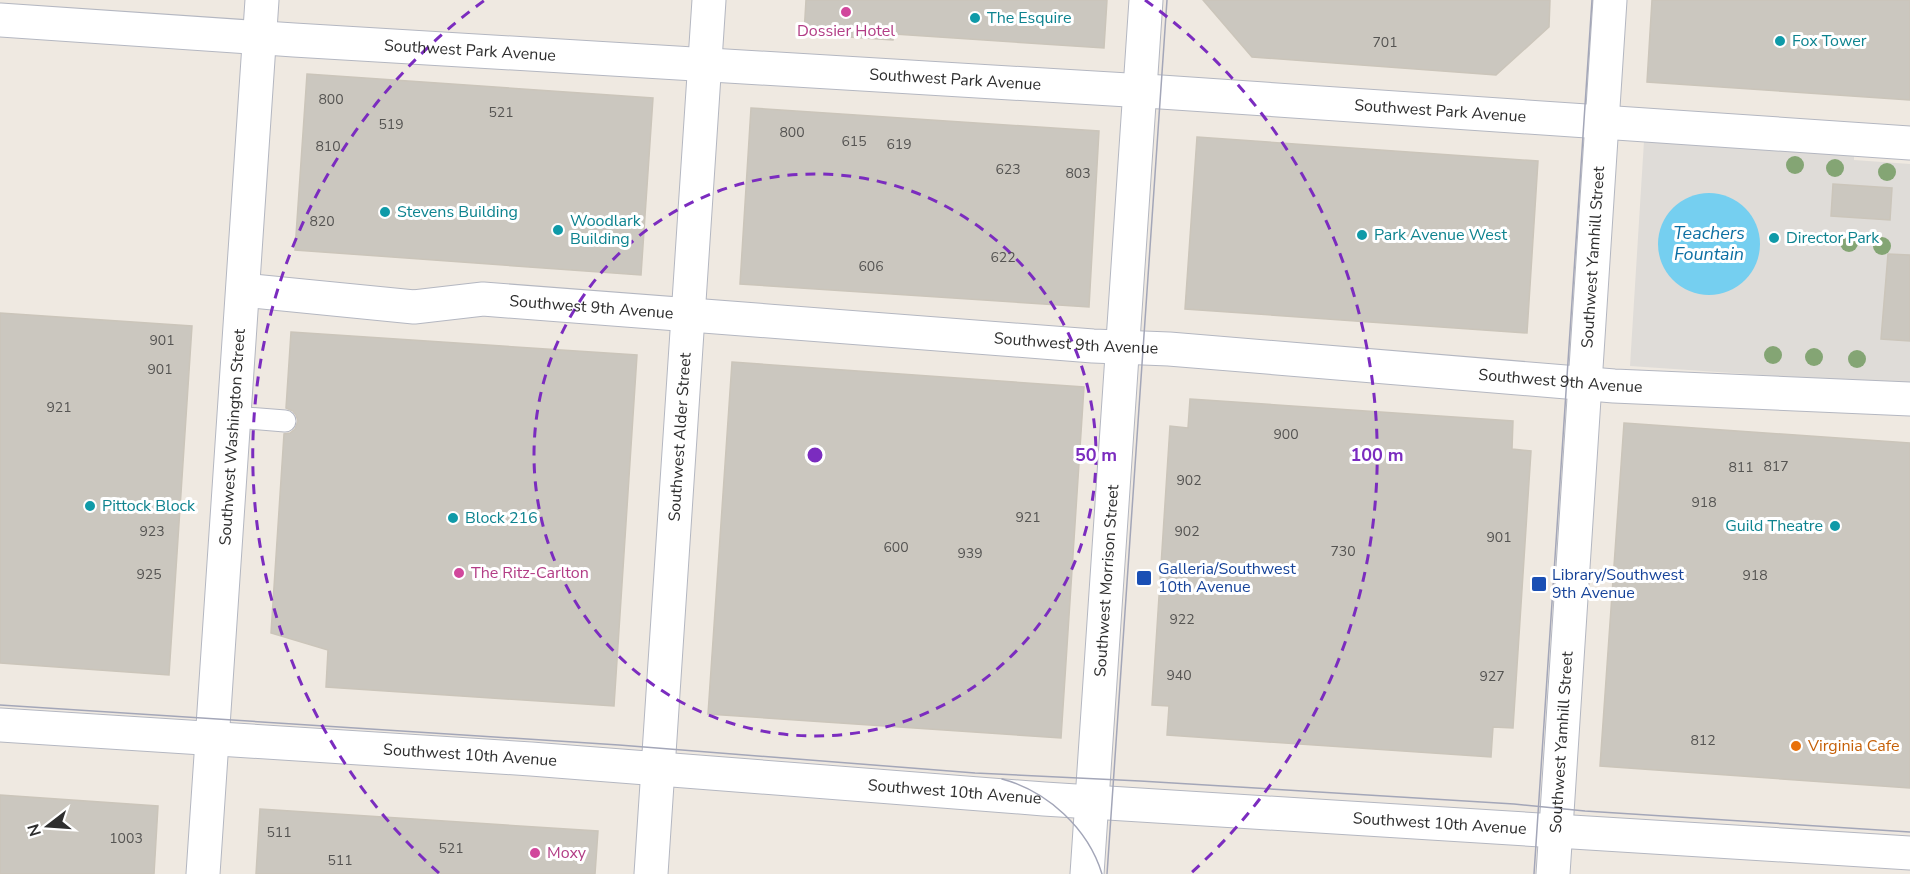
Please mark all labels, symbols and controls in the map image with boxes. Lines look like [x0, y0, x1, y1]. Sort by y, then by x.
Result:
marker: Dossier Hotel [839, 5, 853, 19]
place label: The Esquire [987, 7, 1071, 29]
marker: The Esquire [968, 11, 982, 25]
place label: Dossier Hotel [797, 20, 895, 42]
place label: Fox Tower [1792, 30, 1867, 52]
house number: 701 [1372, 33, 1398, 52]
street label: Southwest Park Avenue [383, 34, 557, 67]
marker: Fox Tower [1773, 34, 1787, 48]
street label: Southwest Park Avenue [869, 64, 1042, 96]
house number: 800 [318, 90, 344, 109]
street label: Southwest Park Avenue [1353, 94, 1527, 128]
house number: 521 [488, 103, 514, 122]
house number: 519 [378, 115, 404, 134]
house number: 800 [779, 123, 805, 142]
house number: 615 [841, 132, 867, 151]
house number: 619 [886, 135, 912, 154]
house number: 810 [315, 137, 341, 156]
house number: 623 [995, 160, 1021, 179]
house number: 803 [1065, 164, 1091, 183]
street label: Southwest Yamhill Street [1576, 165, 1610, 349]
place label: Stevens Building [397, 201, 518, 223]
marker: Stevens Building [378, 205, 392, 219]
place label: Woodlark Building [570, 210, 642, 250]
house number: 820 [309, 212, 335, 231]
water label: Teachers Fountain [1673, 221, 1745, 266]
marker: Woodlark Building [551, 223, 565, 237]
place label: Park Avenue West [1374, 224, 1507, 246]
place label: Director Park [1786, 227, 1880, 249]
marker: Park Avenue West [1355, 228, 1369, 242]
marker: Director Park [1767, 231, 1781, 245]
house number: 622 [990, 248, 1016, 267]
house number: 606 [858, 257, 884, 276]
street label: Southwest 9th Avenue [509, 290, 674, 325]
street label: Southwest 9th Avenue [993, 327, 1159, 360]
street label: Southwest Washington Street [214, 328, 251, 546]
house number: 901 [149, 331, 175, 350]
street label: Southwest Alder Street [663, 351, 697, 522]
house number: 901 [147, 360, 173, 379]
street label: Southwest 9th Avenue [1478, 364, 1643, 398]
house number: 921 [46, 398, 72, 417]
house number: 900 [1273, 425, 1299, 444]
text: 50 m [1075, 443, 1117, 467]
text: 100 m [1350, 443, 1404, 467]
centre of rings [805, 445, 825, 465]
house number: 817 [1763, 457, 1789, 476]
house number: 811 [1728, 458, 1754, 477]
house number: 902 [1176, 471, 1202, 490]
street label: Southwest Morrison Street [1089, 483, 1124, 678]
house number: 918 [1691, 493, 1717, 512]
place label: Pittock Block [102, 495, 196, 517]
marker: Pittock Block [83, 499, 97, 513]
place label: Block 216 [465, 507, 538, 529]
house number: 921 [1015, 508, 1041, 527]
marker: Block 216 [446, 511, 460, 525]
place label: Guild Theatre [1725, 515, 1823, 537]
marker: Guild Theatre [1828, 519, 1842, 533]
house number: 923 [139, 522, 165, 541]
house number: 902 [1174, 522, 1200, 541]
house number: 901 [1486, 528, 1512, 547]
house number: 600 [883, 538, 909, 557]
house number: 730 [1330, 542, 1356, 561]
house number: 939 [957, 544, 983, 563]
place label: Galleria/Southwest 10th Avenue [1158, 558, 1296, 598]
place label: The Ritz-Carlton [471, 562, 589, 584]
place label: Library/Southwest 9th Avenue [1552, 564, 1684, 604]
house number: 925 [136, 565, 162, 584]
marker: The Ritz-Carlton [452, 566, 466, 580]
house number: 918 [1742, 566, 1768, 585]
marker: Galleria/Southwest 10th Avenue [1135, 569, 1153, 587]
marker: Library/Southwest 9th Avenue [1530, 575, 1548, 593]
house number: 922 [1169, 610, 1195, 629]
street label: Southwest Yamhill Street [1545, 650, 1579, 834]
house number: 940 [1166, 666, 1192, 685]
house number: 927 [1479, 667, 1505, 686]
house number: 812 [1690, 731, 1716, 750]
place label: Virginia Cafe [1807, 735, 1899, 757]
street label: Southwest 10th Avenue [382, 739, 558, 772]
marker: Virginia Cafe [1789, 739, 1803, 753]
street label: Southwest 10th Avenue [867, 774, 1042, 810]
north arrow [18, 796, 78, 856]
street label: Southwest 10th Avenue [1352, 807, 1527, 840]
text: N [22, 821, 47, 839]
house number: 511 [266, 823, 292, 842]
house number: 1003 [109, 829, 143, 848]
house number: 521 [438, 839, 464, 858]
place label: Moxy [547, 842, 587, 864]
marker: Moxy [528, 846, 542, 860]
house number: 511 [327, 851, 353, 870]

